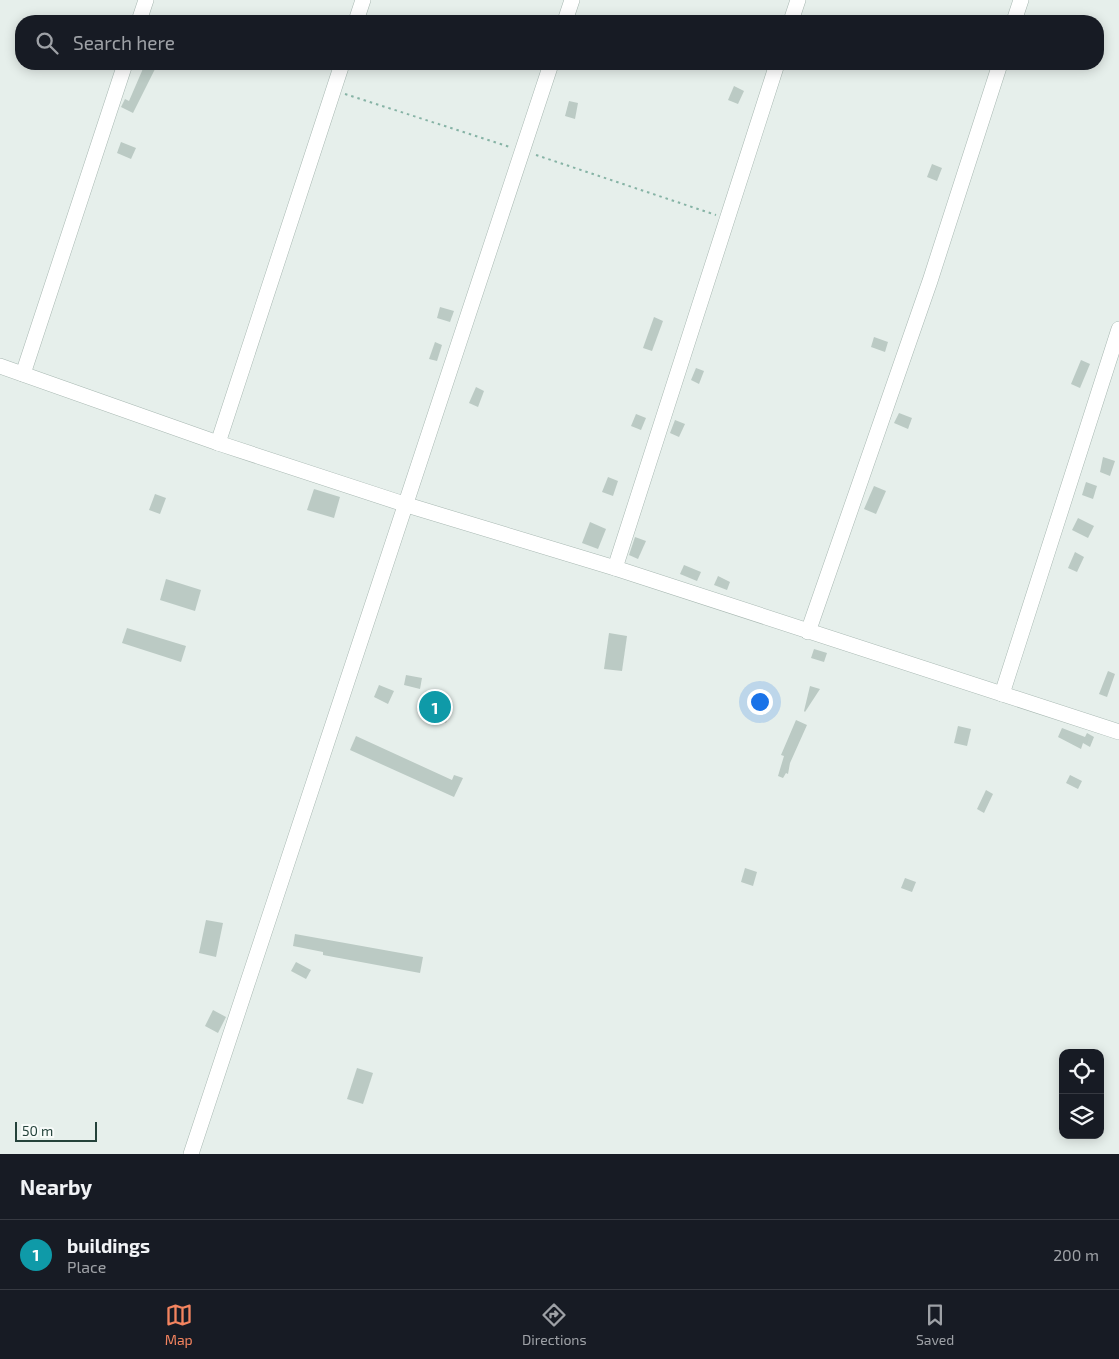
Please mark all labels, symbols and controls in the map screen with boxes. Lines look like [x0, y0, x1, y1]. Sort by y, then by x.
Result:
search box [15, 15, 1104, 70]
icon: search [33, 29, 61, 57]
text: Search here [73, 31, 175, 54]
pin: 1 [419, 688, 451, 726]
your location [747, 689, 773, 715]
map controls [1059, 1049, 1104, 1139]
button: locate [1059, 1049, 1104, 1094]
button: layers [1059, 1094, 1104, 1139]
scale bar [15, 1119, 98, 1142]
text: 50 m [22, 1122, 53, 1139]
text: Nearby [20, 1174, 92, 1199]
text: buildings [67, 1234, 150, 1257]
text: 1 [33, 1245, 39, 1264]
text: 200 m [1053, 1245, 1099, 1264]
text: Place [67, 1257, 106, 1276]
tab: Map [165, 1301, 193, 1348]
tab: Directions [522, 1301, 587, 1348]
tab: Saved [916, 1301, 954, 1348]

